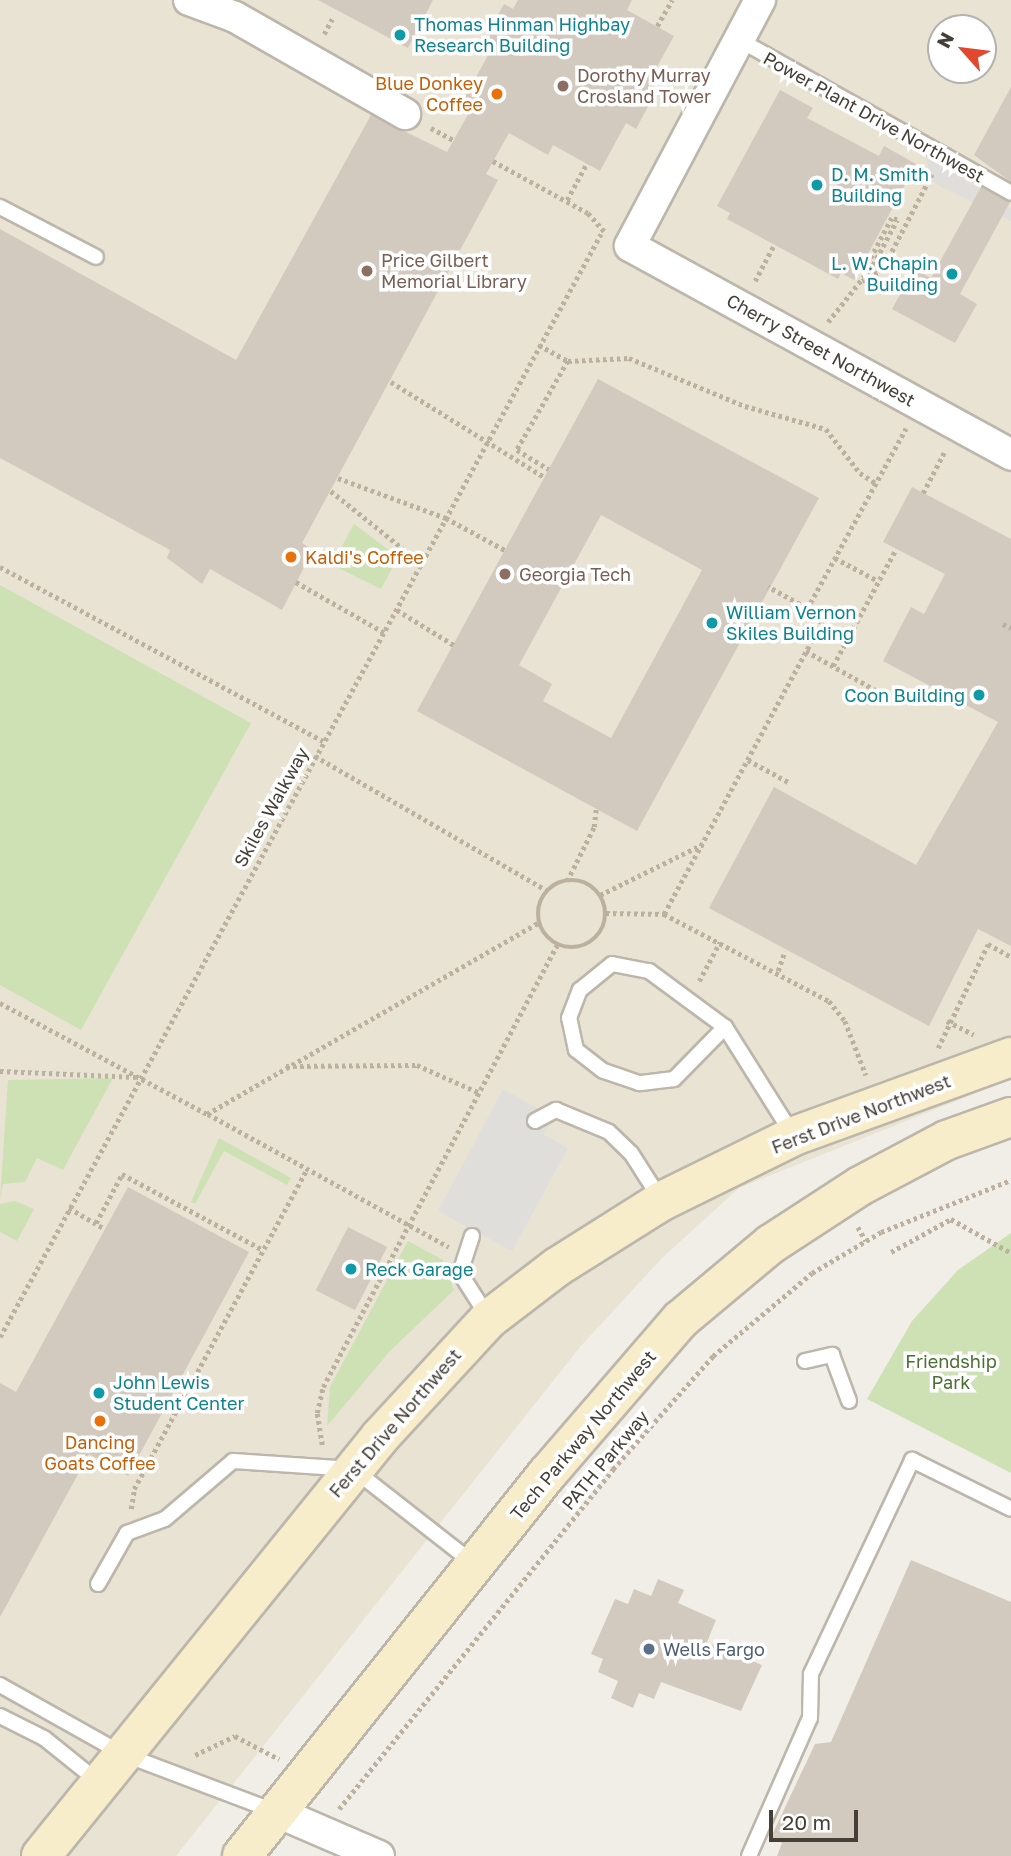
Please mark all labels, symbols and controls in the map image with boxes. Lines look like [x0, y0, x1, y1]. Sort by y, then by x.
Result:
place label: Thomas Hinman Highbay Research Building [414, 14, 630, 56]
north arrow [927, 14, 997, 84]
marker: Thomas Hinman Highbay Research Building [392, 27, 408, 43]
text: N [931, 28, 958, 52]
street label: Power Plant Drive Northwest [760, 47, 988, 187]
place label: Dorothy Murray Crosland Tower [577, 65, 711, 108]
place label: Blue Donkey Coffee [375, 73, 483, 116]
marker: Dorothy Murray Crosland Tower [555, 78, 571, 94]
marker: Blue Donkey Coffee [489, 86, 505, 102]
place label: D. M. Smith Building [831, 164, 929, 206]
marker: D. M. Smith Building [809, 177, 825, 193]
place label: Price Gilbert Memorial Library [381, 250, 527, 292]
place label: L. W. Chapin Building [831, 253, 938, 296]
marker: Price Gilbert Memorial Library [359, 263, 375, 279]
marker: L. W. Chapin Building [944, 266, 960, 282]
street label: Cherry Street Northwest [723, 289, 919, 411]
place label: Kaldi's Coffee [305, 546, 424, 568]
marker: Kaldi's Coffee [283, 549, 299, 565]
place label: Georgia Tech [519, 563, 631, 585]
marker: Georgia Tech [497, 566, 513, 582]
place label: William Vernon Skiles Building [726, 602, 856, 644]
marker: William Vernon Skiles Building [704, 615, 720, 631]
place label: Coon Building [844, 684, 965, 706]
marker: Coon Building [971, 687, 987, 703]
street label: Skiles Walkway [229, 743, 313, 871]
street label: Ferst Drive Northwest [769, 1070, 953, 1158]
place label: Reck Garage [365, 1258, 473, 1280]
marker: Reck Garage [343, 1261, 359, 1277]
street label: Ferst Drive Northwest [325, 1344, 465, 1502]
street label: Tech Parkway Northwest [506, 1346, 660, 1524]
park label: Friendship Park [905, 1351, 997, 1394]
place label: John Lewis Student Center [113, 1372, 245, 1414]
marker: John Lewis Student Center [91, 1385, 107, 1401]
street label: PATH Parkway [557, 1406, 653, 1514]
marker: Dancing Goats Coffee [92, 1413, 108, 1429]
place label: Dancing Goats Coffee [44, 1432, 156, 1474]
place label: Wells Fargo [663, 1638, 765, 1660]
marker: Wells Fargo [641, 1641, 657, 1657]
scale bar [773, 1797, 862, 1841]
text: 20 m [782, 1809, 831, 1835]

